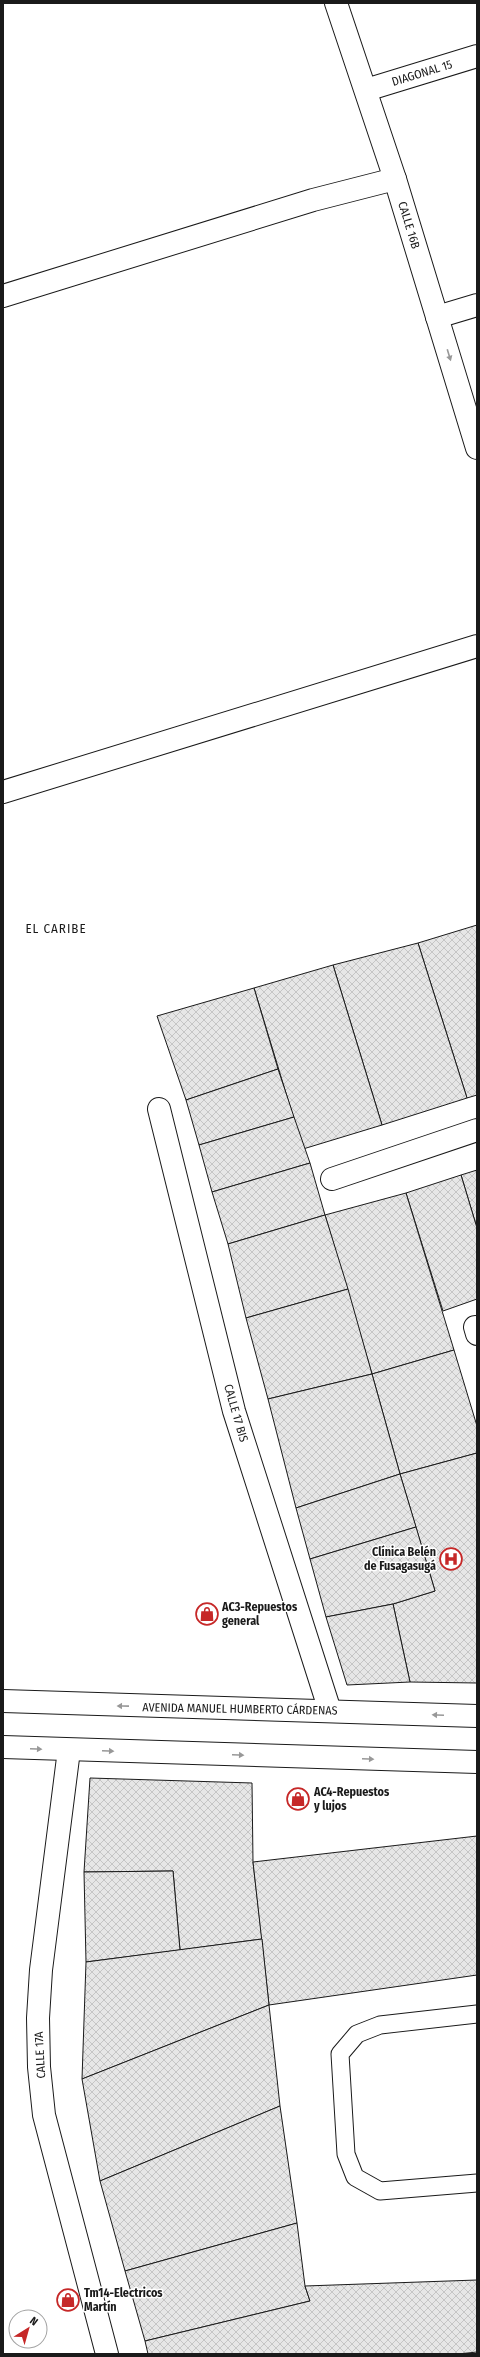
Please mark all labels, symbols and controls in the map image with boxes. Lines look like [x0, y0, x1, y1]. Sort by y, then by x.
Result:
street label: DIAGONAL 15 [390, 57, 454, 89]
street label: CALLE 16B [395, 200, 423, 251]
one-way arrow [446, 349, 452, 361]
district label: EL CARIBE [25, 921, 87, 936]
street label: CALLE 17 BIS [221, 1382, 251, 1444]
place label: Clínica Belén de Fusagasugá [364, 1545, 436, 1573]
hospital icon: Clínica Belén de Fusagasugá [438, 1546, 464, 1572]
place label: AC3-Repuestos general [221, 1600, 298, 1628]
shop icon: AC3-Repuestos general [194, 1601, 220, 1627]
street label: AVENIDA MANUEL HUMBERTO CÁRDENAS [142, 1699, 338, 1718]
one-way arrow [117, 1703, 129, 1710]
one-way arrow [431, 1712, 444, 1718]
one-way arrow [30, 1745, 42, 1752]
one-way arrow [102, 1748, 114, 1755]
one-way arrow [232, 1752, 245, 1758]
one-way arrow [362, 1756, 375, 1762]
place label: AC4-Repuestos y lujos [313, 1785, 390, 1813]
shop icon: AC4-Repuestos y lujos [285, 1786, 311, 1812]
street label: CALLE 17A [32, 2030, 48, 2079]
place label: Tm14-Electricos Martín [84, 2286, 163, 2314]
shop icon: Tm14-Electricos Martín [55, 2287, 81, 2313]
north arrow [8, 2309, 48, 2349]
text: N [27, 2314, 40, 2329]

